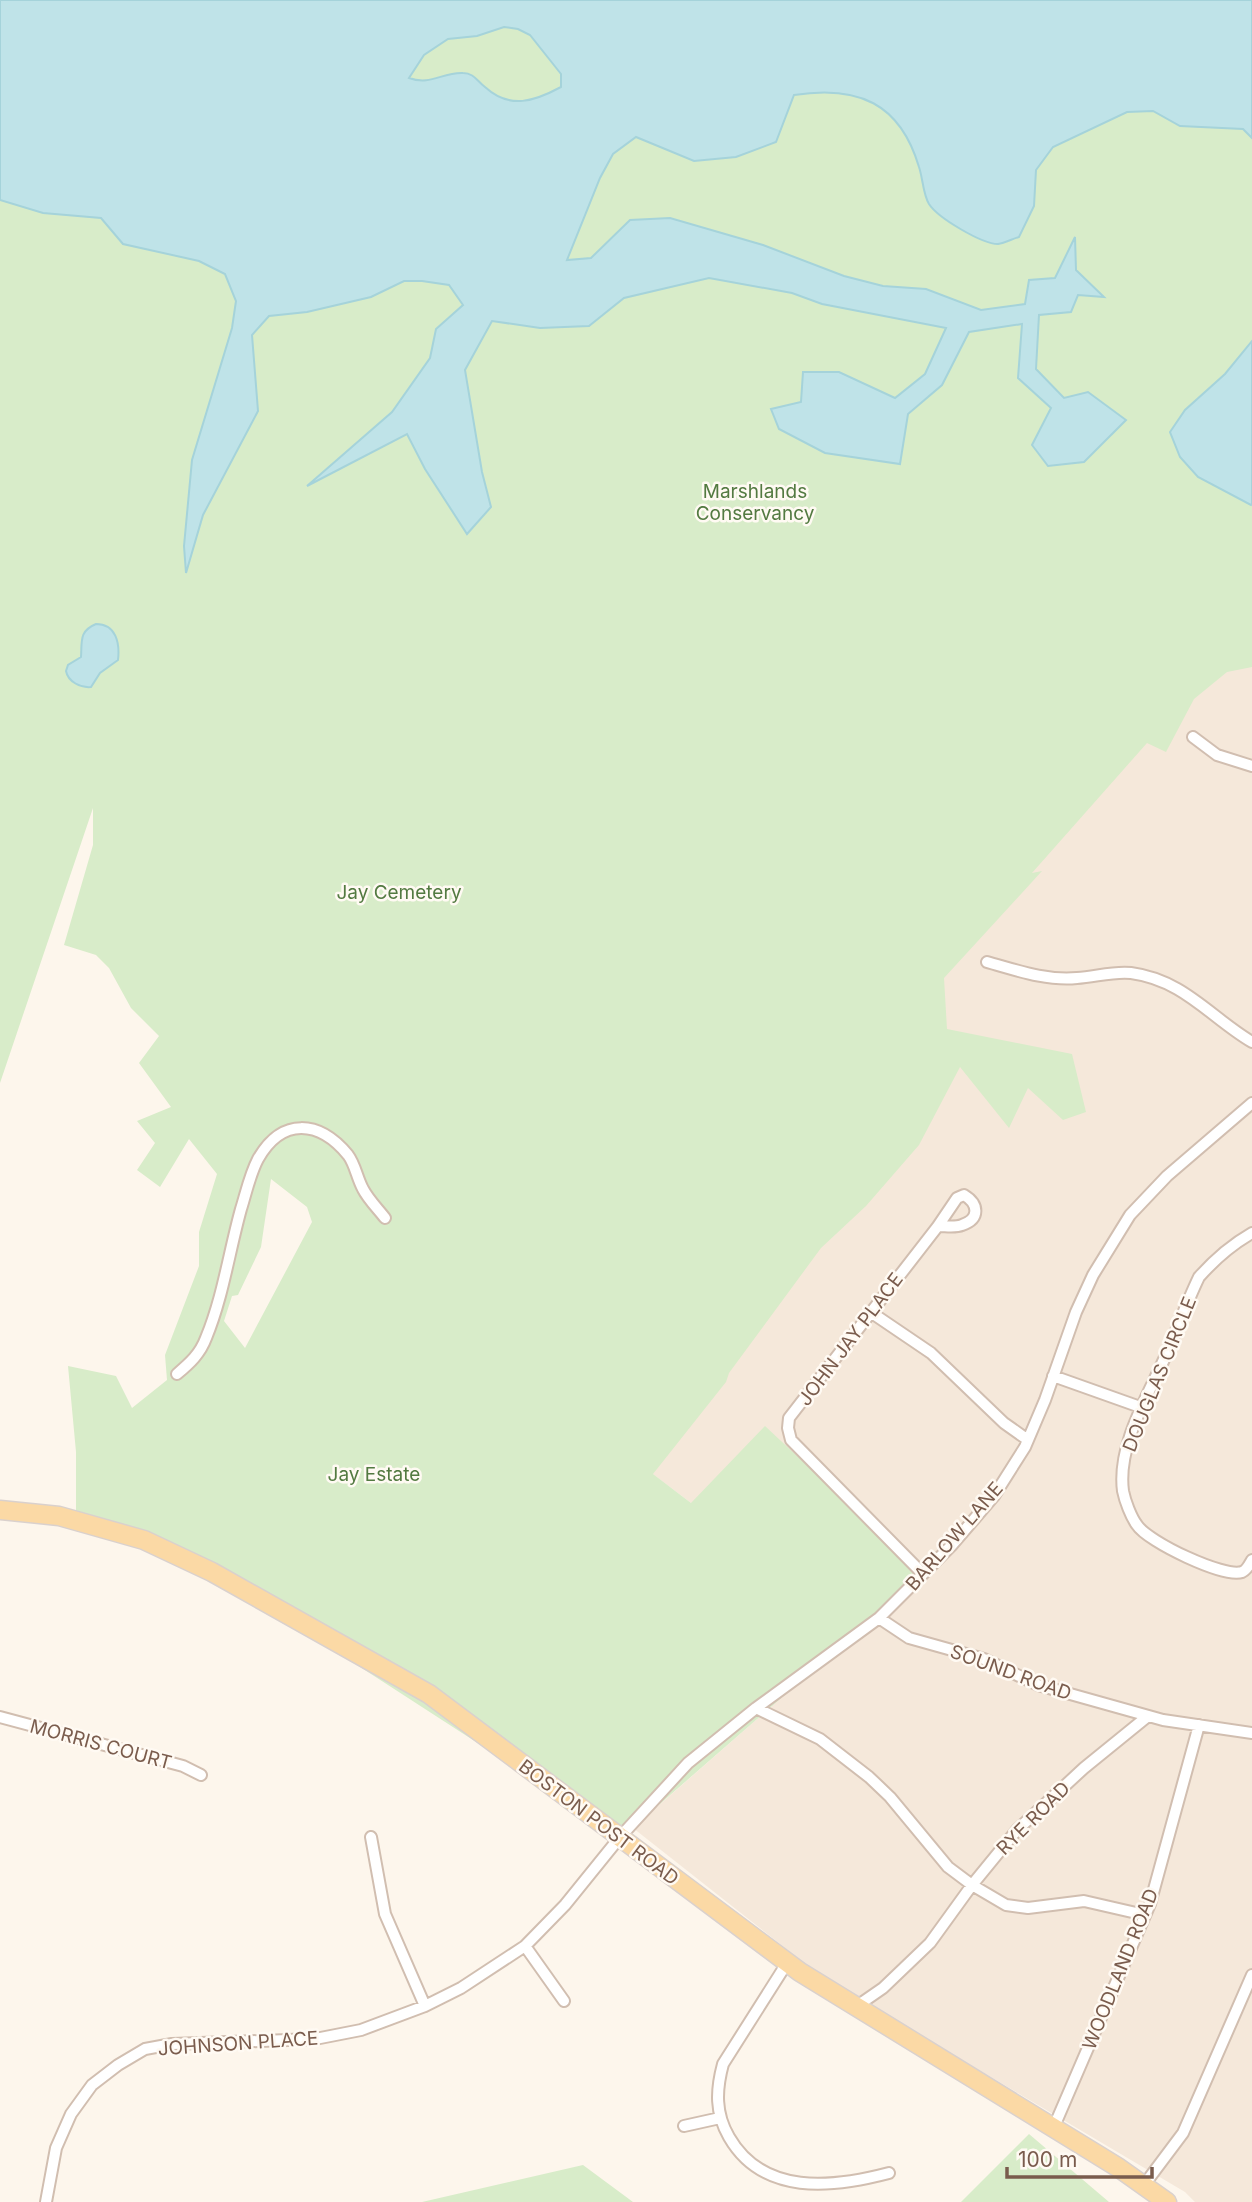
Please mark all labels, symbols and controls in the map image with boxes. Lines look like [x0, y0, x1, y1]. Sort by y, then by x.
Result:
park label: Marshlands Conservancy [696, 480, 815, 525]
park label: Jay Cemetery [336, 881, 462, 904]
street label: JOHN JAY PLACE [793, 1268, 908, 1410]
street label: DOUGLAS CIRCLE [1118, 1293, 1201, 1455]
park label: Jay Estate [328, 1463, 420, 1486]
street label: BARLOW LANE [901, 1477, 1008, 1595]
street label: SOUND ROAD [947, 1640, 1075, 1705]
street label: MORRIS COURT [27, 1715, 174, 1774]
street label: BOSTON POST ROAD [514, 1755, 683, 1890]
street label: RYE ROAD [992, 1777, 1075, 1860]
street label: WOODLAND ROAD [1078, 1885, 1163, 2053]
street label: JOHNSON PLACE [157, 2026, 319, 2061]
scale bar [1007, 2136, 1152, 2180]
text: 100 m [1018, 2147, 1077, 2172]

